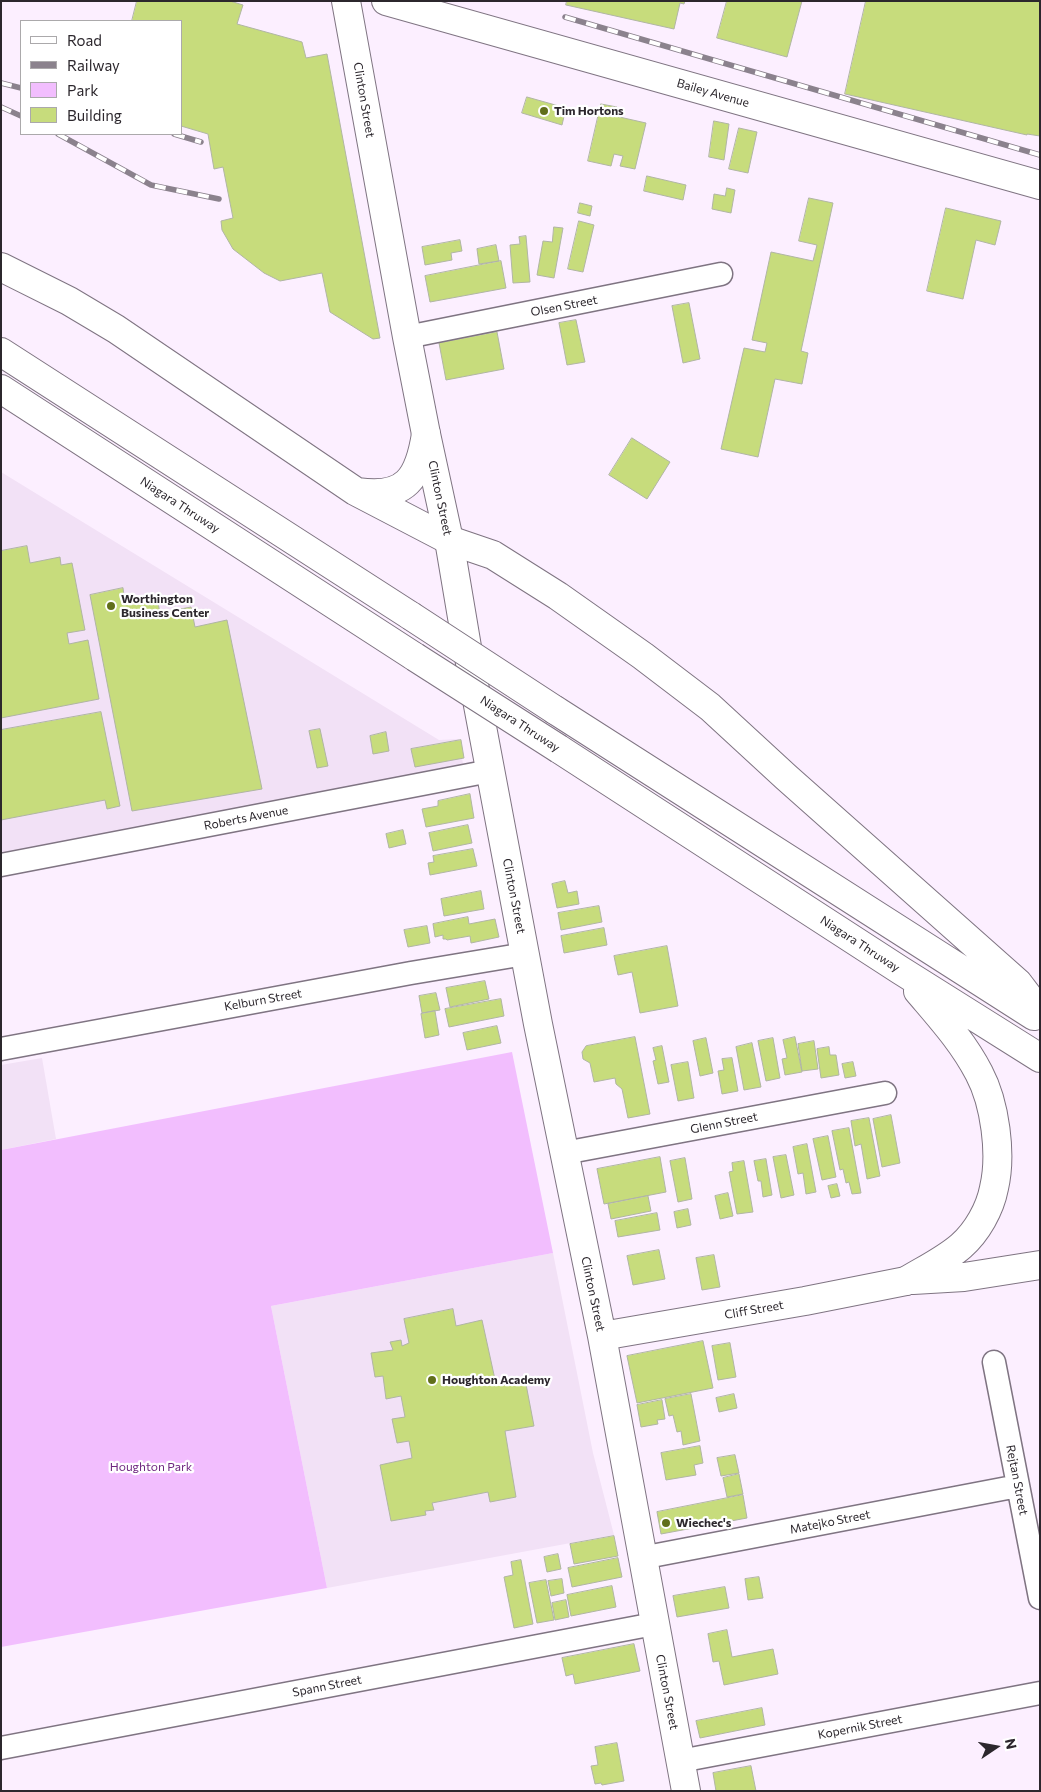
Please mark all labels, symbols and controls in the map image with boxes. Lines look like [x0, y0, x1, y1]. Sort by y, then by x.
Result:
legend [20, 20, 182, 135]
text: Road [67, 31, 102, 49]
text: Railway [67, 56, 120, 74]
street label: Clinton Street [350, 61, 378, 139]
street label: Bailey Avenue [675, 76, 751, 110]
text: Park [67, 81, 98, 99]
place label: Tim Hortons [554, 104, 624, 118]
marker: Tim Hortons [538, 105, 550, 117]
text: Building [67, 106, 122, 124]
street label: Olsen Street [529, 292, 599, 320]
street label: Clinton Street [425, 459, 455, 537]
street label: Niagara Thruway [137, 474, 223, 536]
place label: Worthington Business Center [121, 592, 209, 620]
marker: Worthington Business Center [105, 600, 117, 612]
street label: Niagara Thruway [477, 693, 563, 755]
street label: Roberts Avenue [203, 803, 289, 833]
street label: Clinton Street [500, 857, 528, 935]
street label: Niagara Thruway [817, 913, 903, 975]
street label: Kelburn Street [223, 986, 303, 1014]
street label: Glenn Street [689, 1109, 759, 1137]
street label: Clinton Street [578, 1255, 608, 1333]
street label: Cliff Street [723, 1298, 785, 1322]
place label: Houghton Academy [442, 1373, 551, 1387]
marker: Houghton Academy [426, 1374, 438, 1386]
street label: Rejtan Street [1003, 1444, 1031, 1516]
park label: Houghton Park [110, 1460, 192, 1474]
street label: Matejko Street [789, 1507, 871, 1537]
place label: Wiechec's [676, 1516, 731, 1530]
marker: Wiechec's [660, 1517, 672, 1529]
street label: Clinton Street [653, 1653, 681, 1731]
street label: Spann Street [291, 1672, 363, 1700]
street label: Kopernik Street [817, 1712, 903, 1742]
north arrow [971, 1722, 1021, 1772]
text: N [1002, 1737, 1021, 1751]

